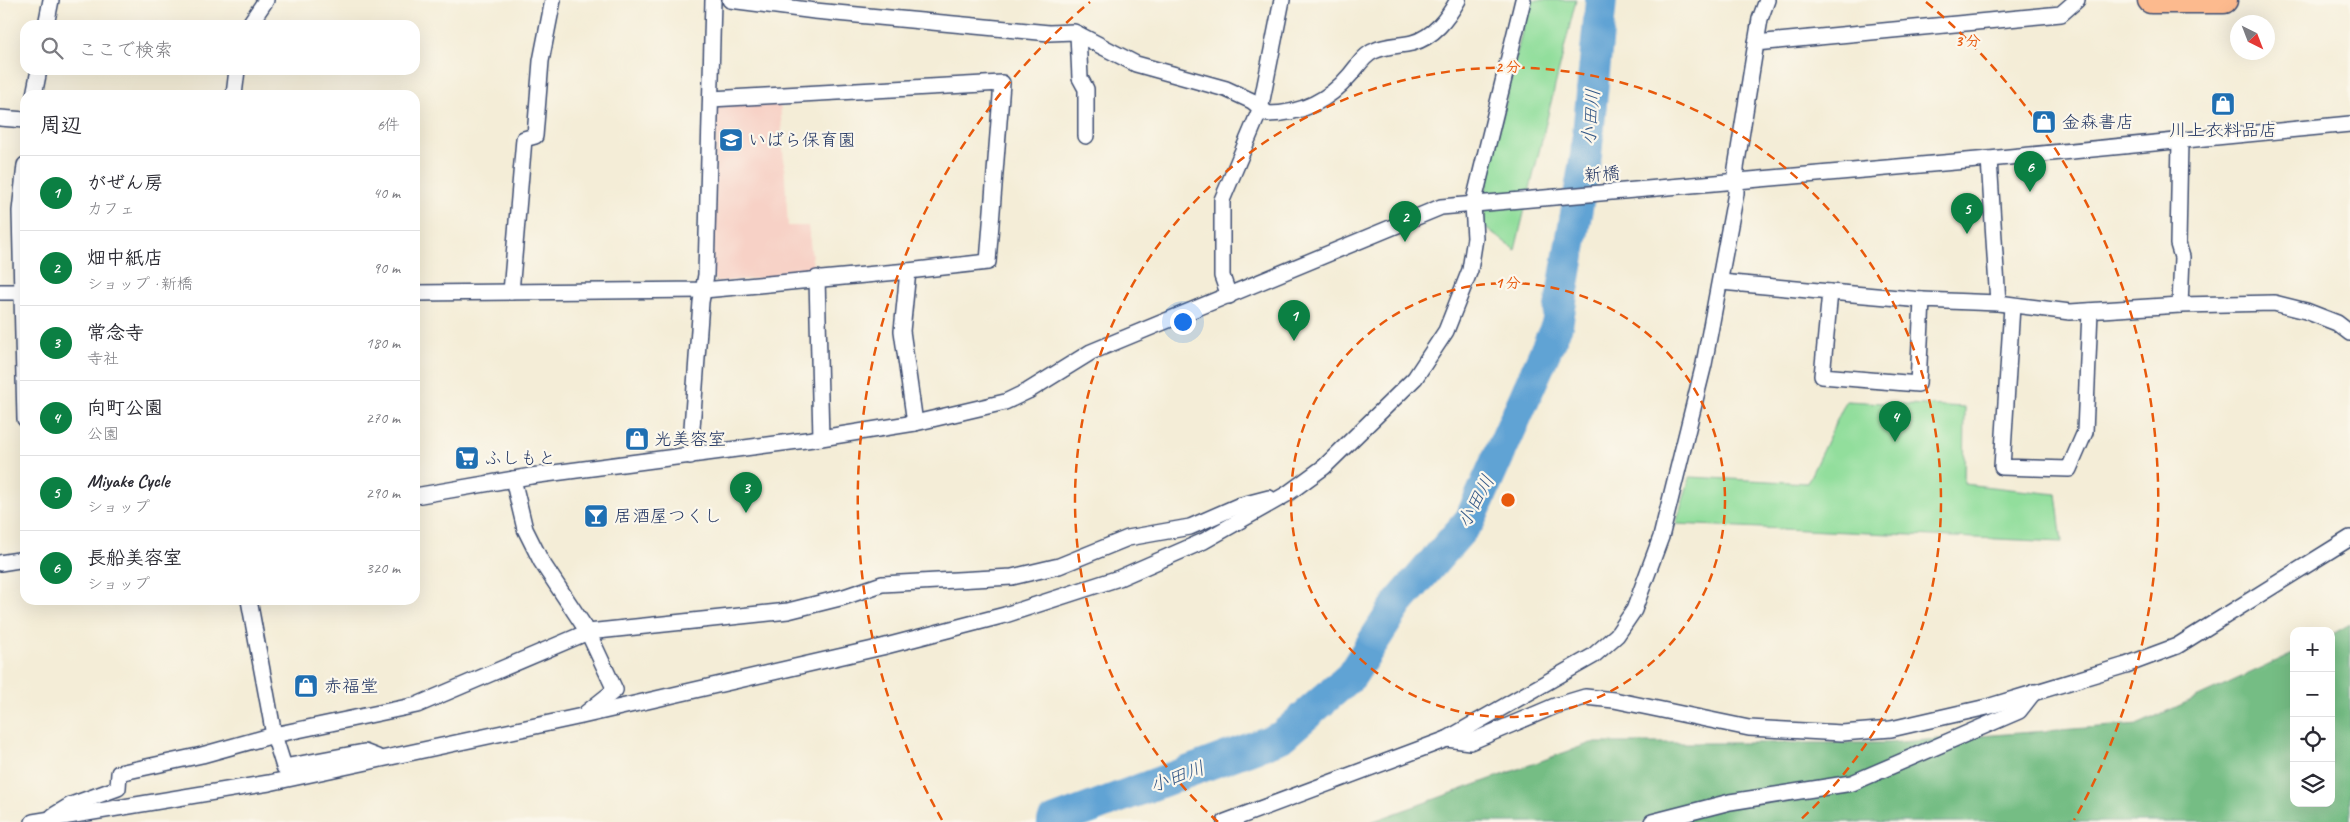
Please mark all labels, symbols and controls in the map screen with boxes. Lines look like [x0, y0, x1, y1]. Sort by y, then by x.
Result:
north arrow [2230, 15, 2275, 60]
search box [20, 20, 420, 75]
text: 3 分 [1955, 32, 1981, 51]
icon: search [38, 34, 66, 62]
text: ここで検索 [78, 38, 173, 62]
text: 2 分 [1495, 58, 1521, 77]
water label: 小田川 [1577, 88, 1605, 147]
shop icon: 川上衣料品店 [2210, 91, 2236, 117]
shop icon: 金森書店 [2031, 109, 2057, 135]
place label: 金森書店 [2062, 111, 2134, 133]
text: 周辺 [40, 112, 82, 138]
text: 6件 [377, 115, 400, 135]
place label: 川上衣料品店 [2169, 119, 2277, 141]
school or university icon: いばら保育園 [718, 127, 744, 153]
place label: いばら保育園 [748, 129, 856, 151]
pin: 6 [2014, 151, 2046, 192]
street label: 新橋 [1583, 161, 1621, 187]
text: がぜん房 [87, 171, 163, 195]
text: 1 [52, 183, 60, 203]
text: 40 m [373, 183, 400, 203]
pin: 5 [1951, 193, 1983, 234]
text: カフェ [87, 199, 135, 219]
pin: 2 [1389, 201, 1421, 242]
text: 畑中紙店 [87, 246, 163, 270]
text: 2 [52, 258, 60, 278]
text: 90 m [373, 258, 400, 278]
text: ショップ · 新橋 [87, 274, 193, 294]
text: 1 分 [1495, 274, 1521, 293]
pin: 1 [1278, 300, 1310, 341]
your location [1170, 309, 1196, 335]
text: 常念寺 [87, 321, 144, 345]
text: 3 [52, 333, 60, 353]
text: 180 m [366, 333, 400, 353]
text: 寺社 [87, 349, 119, 369]
text: 向町公園 [87, 396, 163, 420]
pin: 4 [1879, 401, 1911, 442]
text: 4 [52, 408, 60, 428]
text: 270 m [366, 408, 400, 428]
text: 公園 [87, 424, 119, 444]
shop icon: 光美容室 [624, 426, 650, 452]
place label: 光美容室 [654, 428, 726, 450]
supermarket icon: ふしもと [454, 445, 480, 471]
place label: ふしもと [484, 447, 556, 469]
text: Miyake Cycle [87, 469, 169, 493]
water label: 小田川 [1452, 471, 1500, 532]
pin: 3 [730, 472, 762, 513]
text: 5 [53, 483, 59, 503]
text: 290 m [366, 483, 400, 503]
centre of rings [1499, 491, 1517, 509]
text: ショップ [87, 497, 150, 517]
bar icon: 居酒屋つくし [583, 503, 609, 529]
place label: 居酒屋つくし [614, 505, 722, 527]
text: 長船美容室 [87, 546, 182, 570]
text: 6 [52, 558, 60, 578]
text: 320 m [366, 558, 400, 578]
text: ショップ [87, 574, 150, 594]
map controls [2290, 627, 2335, 807]
button: + [2290, 627, 2335, 672]
button: − [2290, 672, 2335, 717]
shop icon: 赤福堂 [293, 673, 319, 699]
place label: 赤福堂 [324, 675, 378, 697]
button: locate [2290, 717, 2335, 762]
water label: 小田川 [1146, 756, 1208, 798]
button: layers [2290, 762, 2335, 807]

